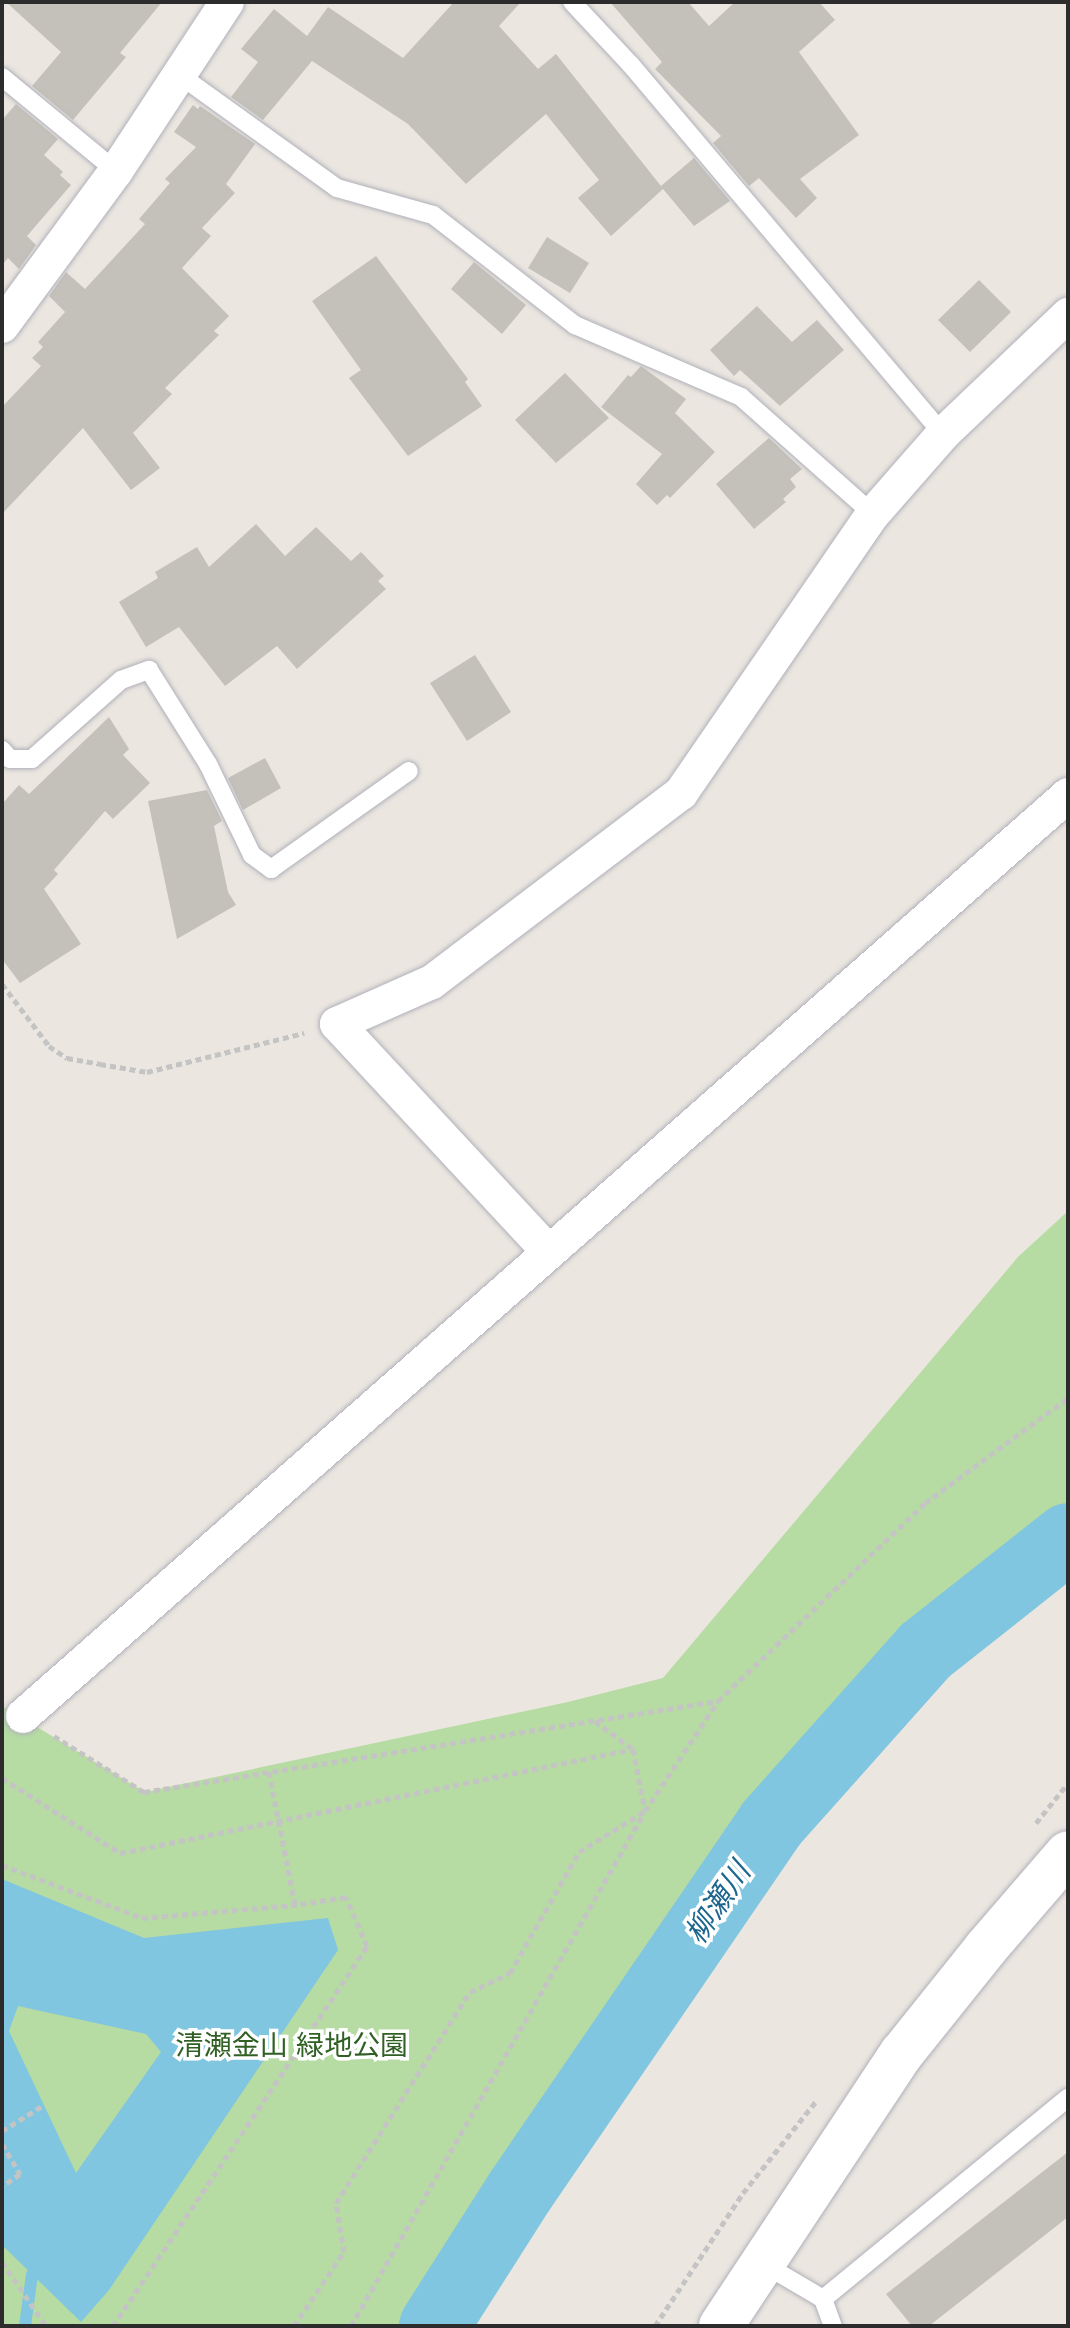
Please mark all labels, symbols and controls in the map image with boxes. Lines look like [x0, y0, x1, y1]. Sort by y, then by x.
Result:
water label: 柳瀬川 [678, 1856, 758, 1950]
park label: 清瀬金山 緑地公園 [176, 2029, 408, 2063]

